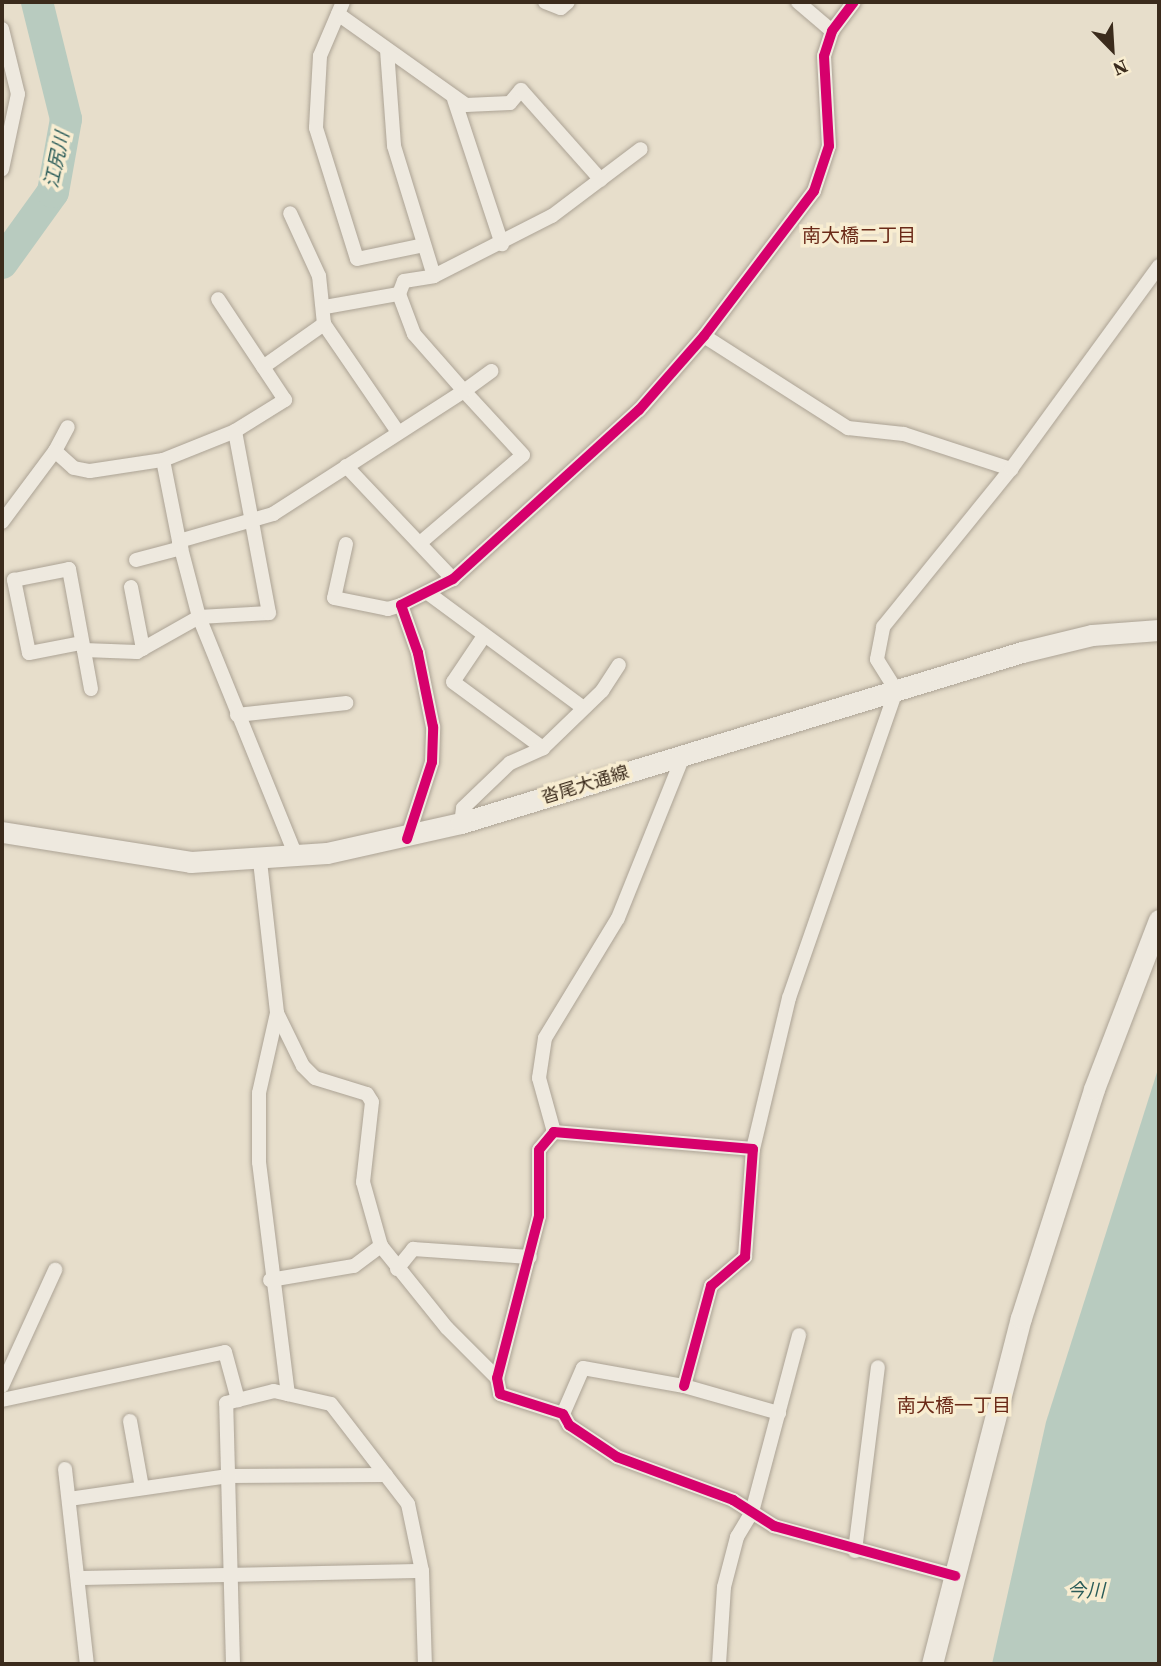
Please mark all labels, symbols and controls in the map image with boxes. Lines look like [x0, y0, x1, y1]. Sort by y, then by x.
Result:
north arrow [1077, 14, 1147, 84]
text: N [1109, 53, 1132, 83]
water label: 江尻川 [40, 130, 74, 190]
district label: 南大橋二丁目 [802, 225, 916, 247]
street label: 沓尾大通線 [539, 762, 631, 808]
district label: 南大橋一丁目 [897, 1395, 1011, 1417]
water label: 今川 [1067, 1580, 1105, 1602]

